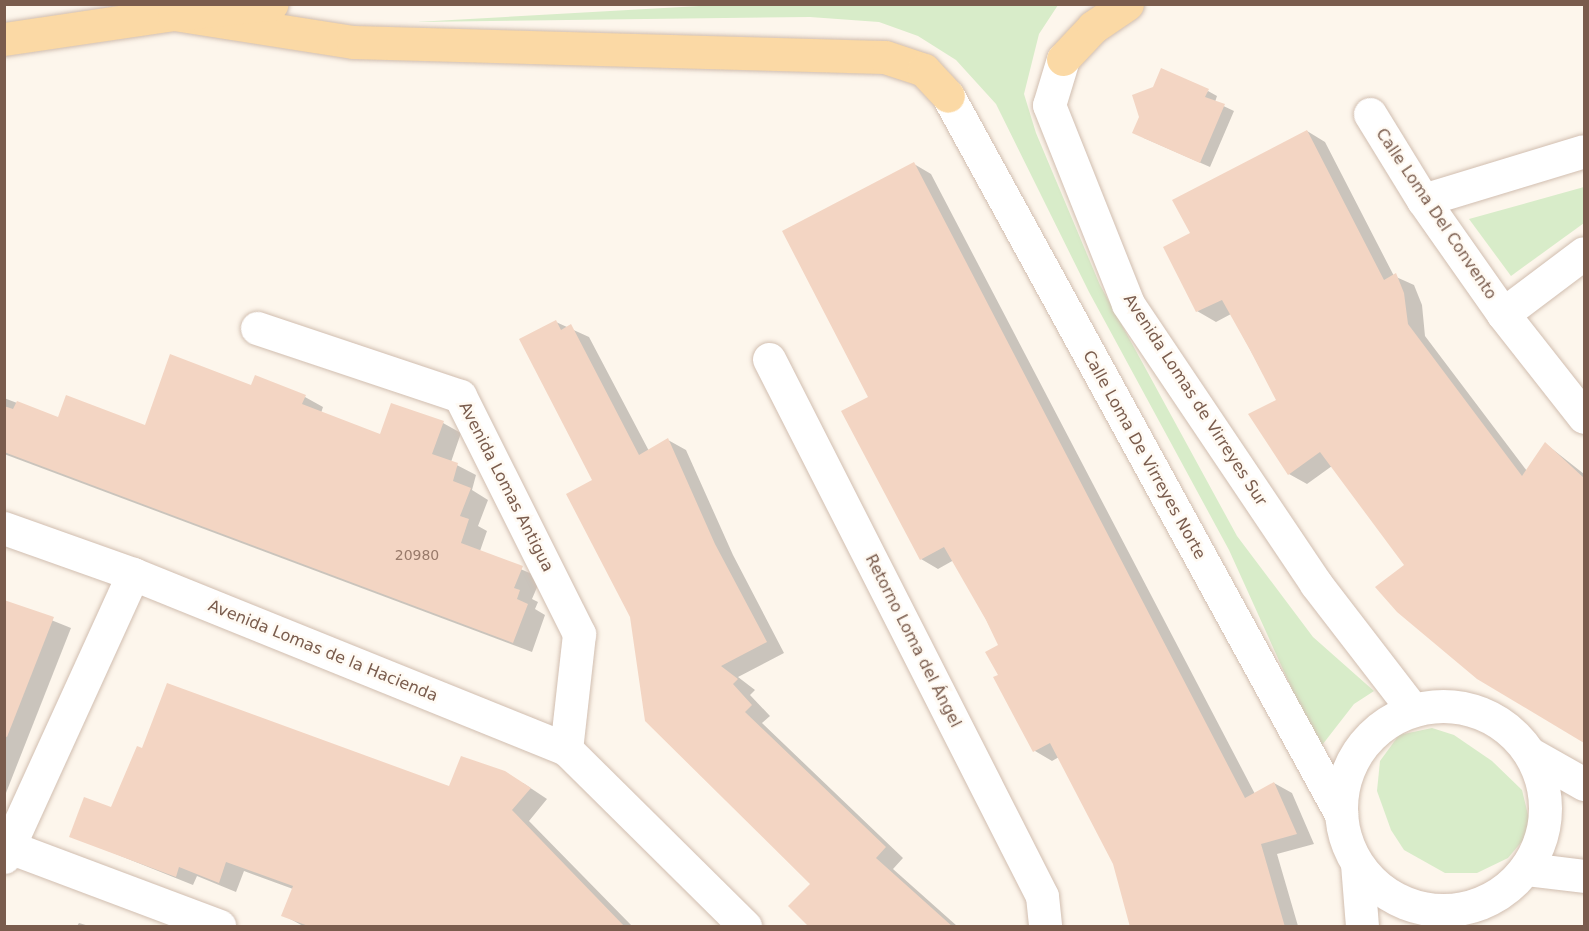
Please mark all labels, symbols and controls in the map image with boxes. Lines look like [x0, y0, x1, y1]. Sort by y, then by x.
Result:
street label: Calle Loma Del Convento [1372, 125, 1500, 303]
street label: Avenida Lomas de Virreyes Sur [1119, 291, 1271, 509]
street label: Calle Loma De Virreyes Norte [1079, 347, 1209, 563]
street label: Avenida Lomas Antigua [455, 399, 557, 575]
house number: 20980 [395, 547, 439, 563]
street label: Retorno Loma del Ángel [861, 551, 965, 731]
street label: Avenida Lomas de la Hacienda [206, 596, 440, 706]

